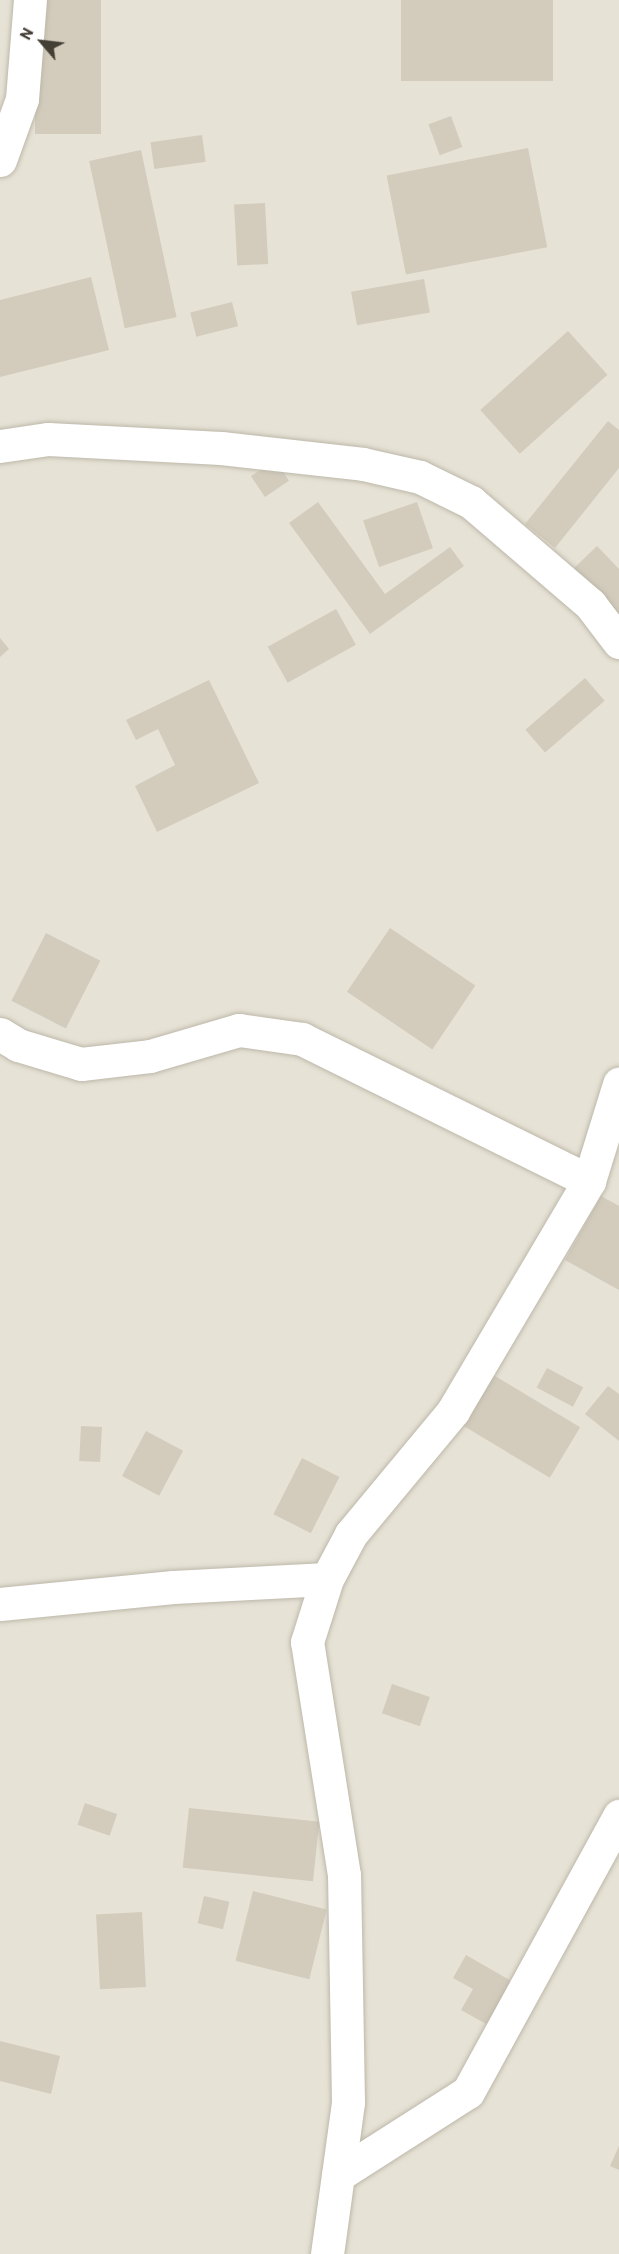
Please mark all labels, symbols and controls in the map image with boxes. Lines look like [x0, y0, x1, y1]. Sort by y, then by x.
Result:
north arrow [12, 12, 72, 72]
text: N [15, 24, 37, 42]

